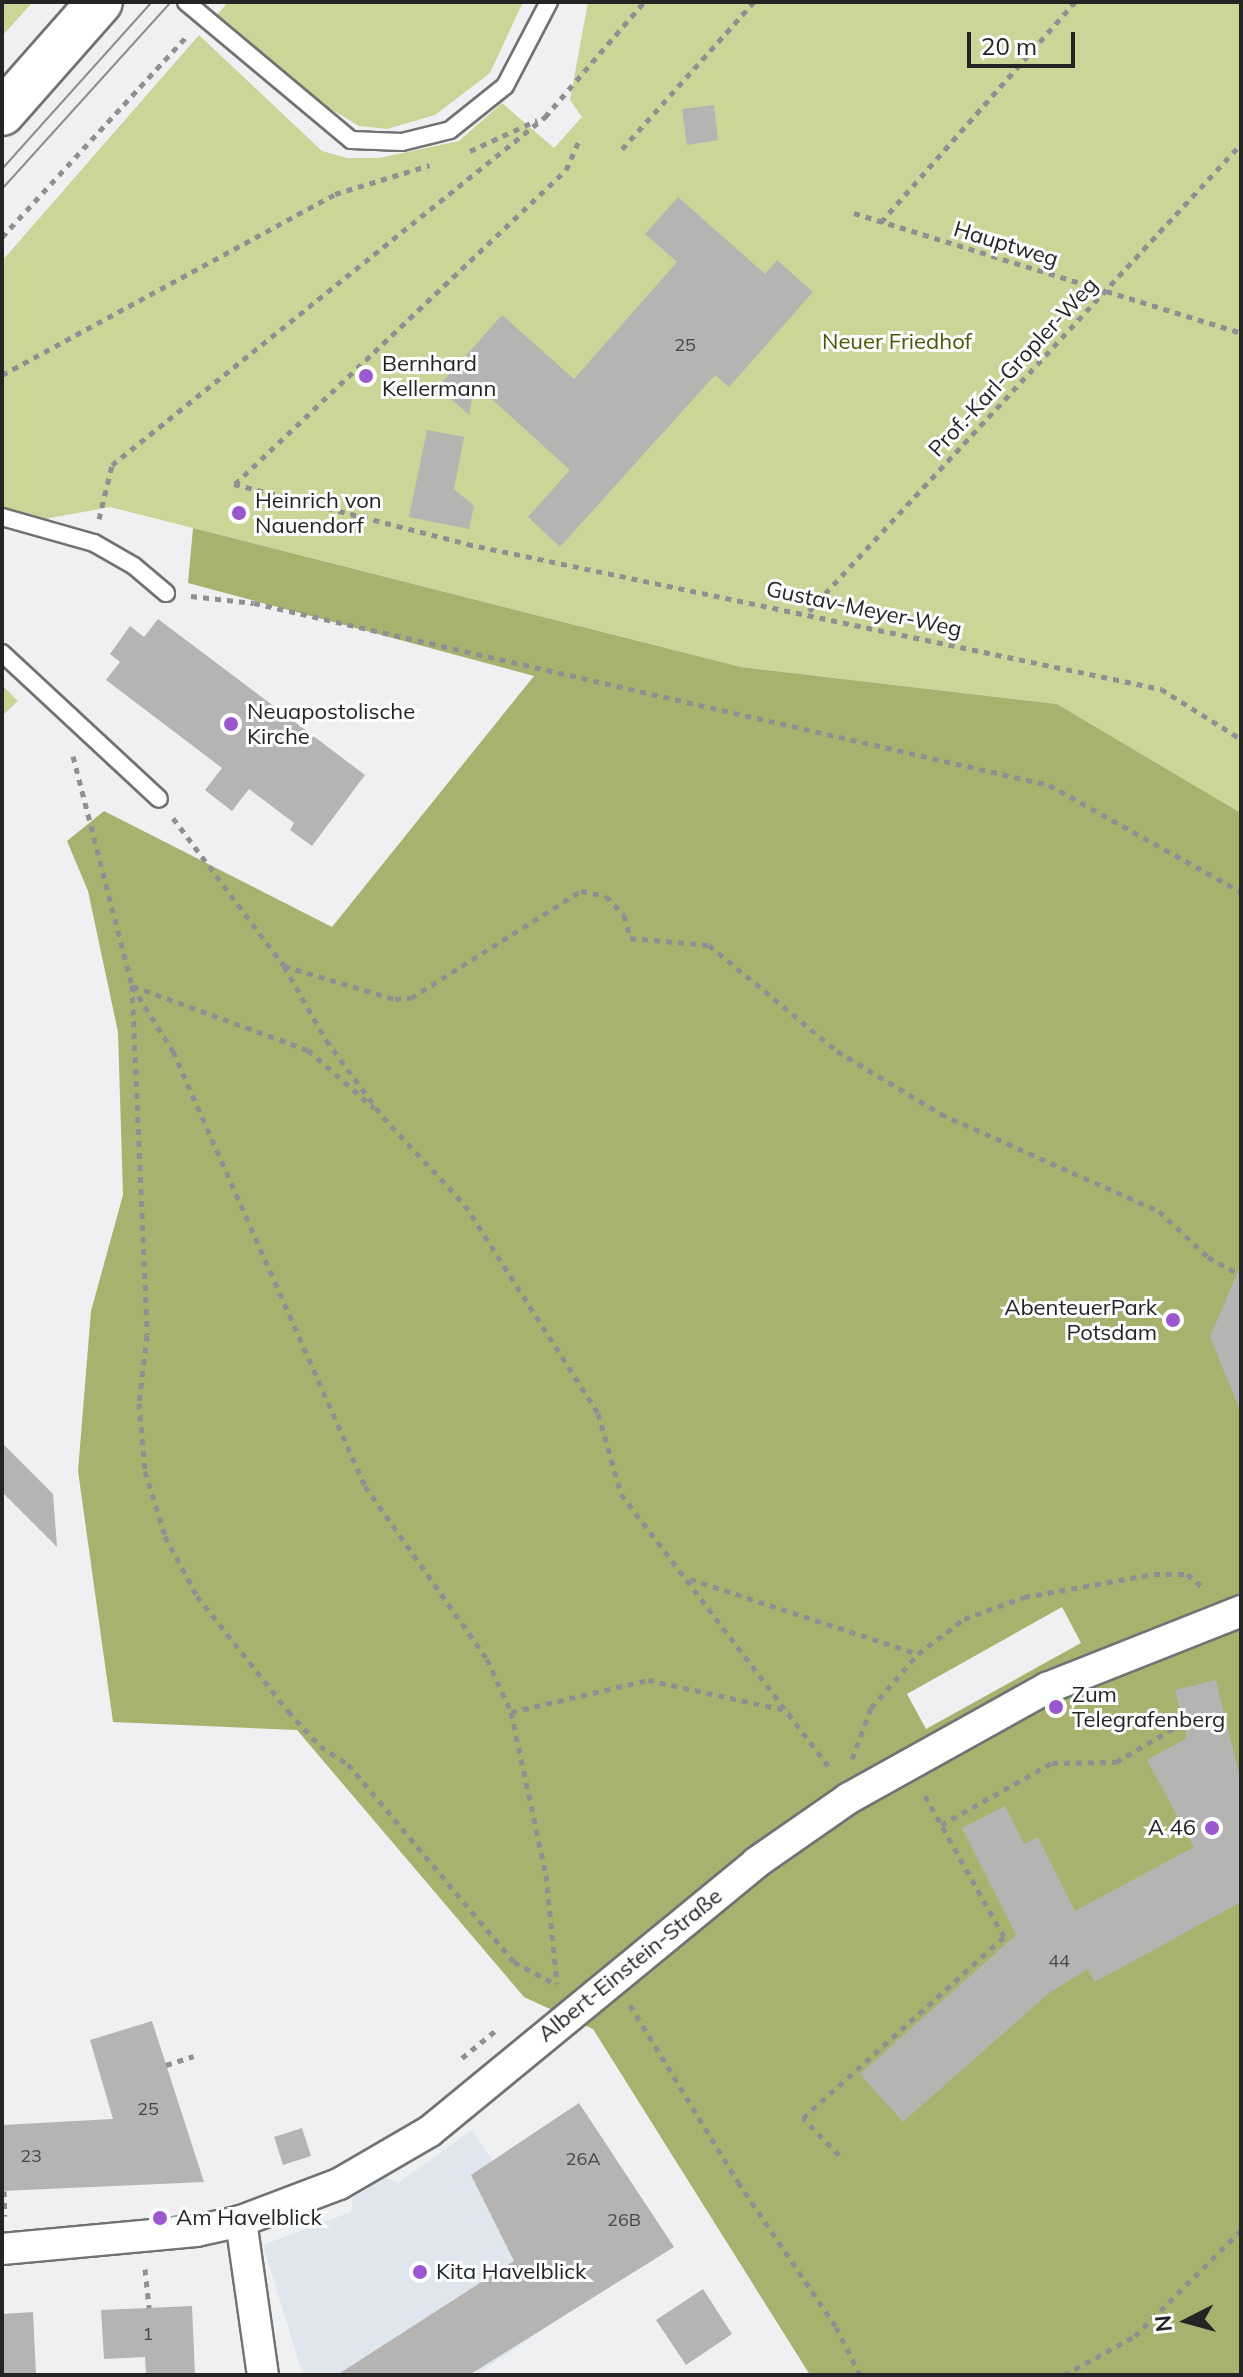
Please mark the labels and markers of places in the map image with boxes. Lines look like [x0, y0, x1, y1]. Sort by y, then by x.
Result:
place label: Bernhard Kellermann [382, 350, 496, 402]
marker: Bernhard Kellermann [357, 367, 375, 385]
place label: Heinrich von Nauendorf [255, 487, 382, 538]
marker: Heinrich von Nauendorf [230, 504, 248, 522]
place label: Neuapostolische Kirche [247, 698, 415, 750]
marker: Neuapostolische Kirche [222, 715, 240, 733]
place label: AbenteuerPark Potsdam [1004, 1294, 1157, 1346]
marker: AbenteuerPark Potsdam [1164, 1311, 1182, 1329]
place label: Zum Telegrafenberg [1072, 1681, 1225, 1732]
marker: Zum Telegrafenberg [1047, 1698, 1065, 1716]
place label: A 46 [1148, 1815, 1196, 1841]
marker: A 46 [1203, 1819, 1221, 1837]
place label: Am Havelblick [176, 2205, 322, 2231]
marker: Am Havelblick [151, 2209, 169, 2227]
place label: Kita Havelblick [436, 2259, 586, 2285]
marker: Kita Havelblick [411, 2263, 429, 2281]

